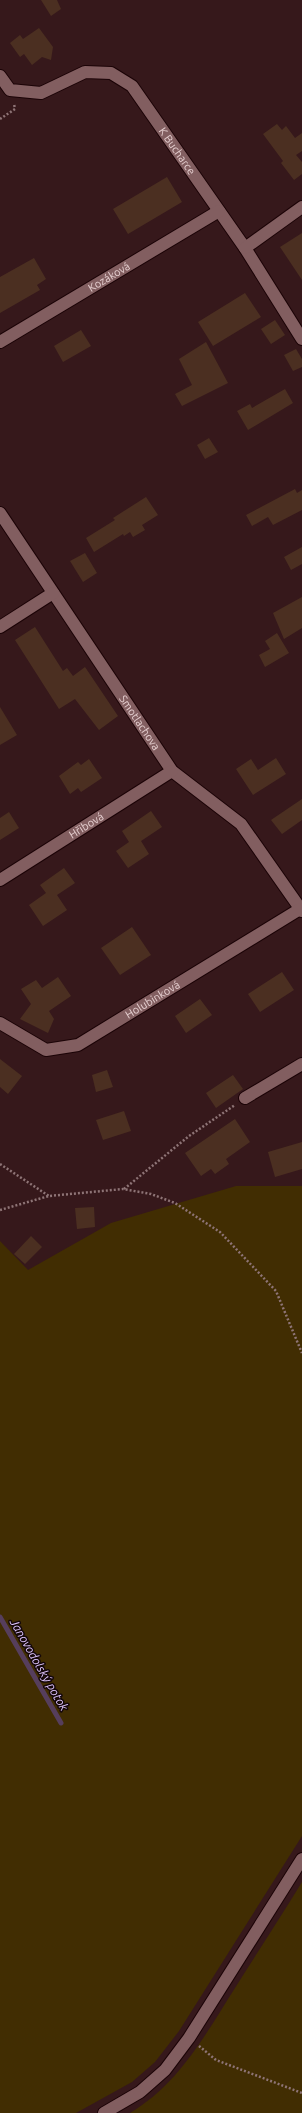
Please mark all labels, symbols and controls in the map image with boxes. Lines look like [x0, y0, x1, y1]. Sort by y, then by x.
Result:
street label: K Bucharce [157, 125, 198, 177]
street label: Kozáková [86, 260, 132, 294]
street label: Smotlachova [117, 693, 162, 752]
street label: Hřibová [67, 810, 106, 841]
street label: Holubinková [123, 978, 182, 1021]
water label: Janovodolský potok [7, 1616, 71, 1714]

